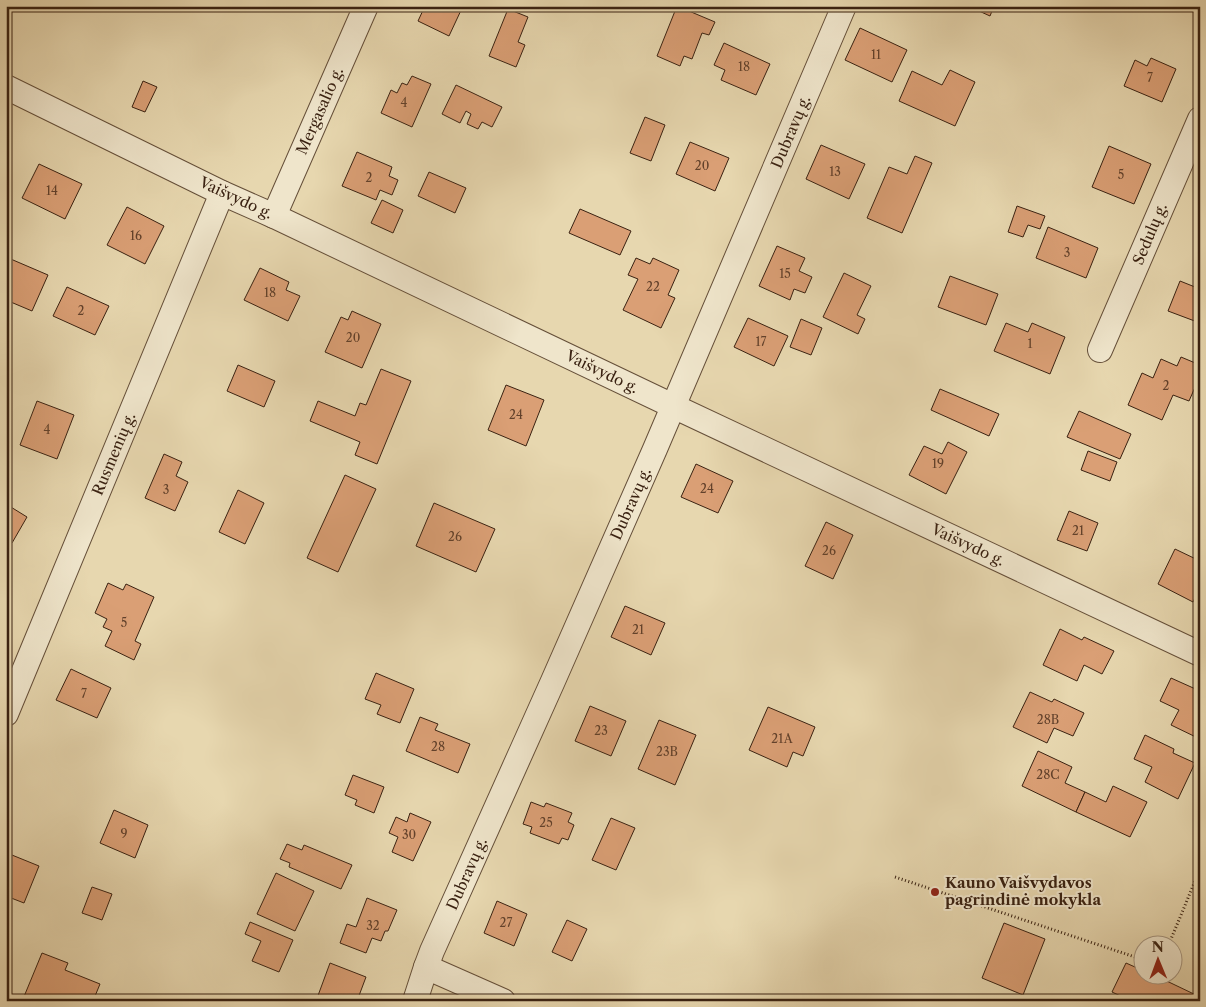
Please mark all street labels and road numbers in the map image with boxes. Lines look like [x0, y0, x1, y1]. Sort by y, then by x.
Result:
street label: Mergasalio g. [292, 64, 347, 157]
street label: Dubravų g. [767, 93, 814, 171]
street label: Vaišvydo g. [196, 172, 276, 223]
street label: Sedulų g. [1128, 200, 1171, 267]
street label: Vaišvydo g. [562, 345, 642, 397]
street label: Rusmenių g. [88, 410, 139, 498]
street label: Dubravų g. [606, 465, 655, 543]
street label: Vaišvydo g. [928, 519, 1008, 570]
street label: Dubravų g. [442, 835, 491, 913]

